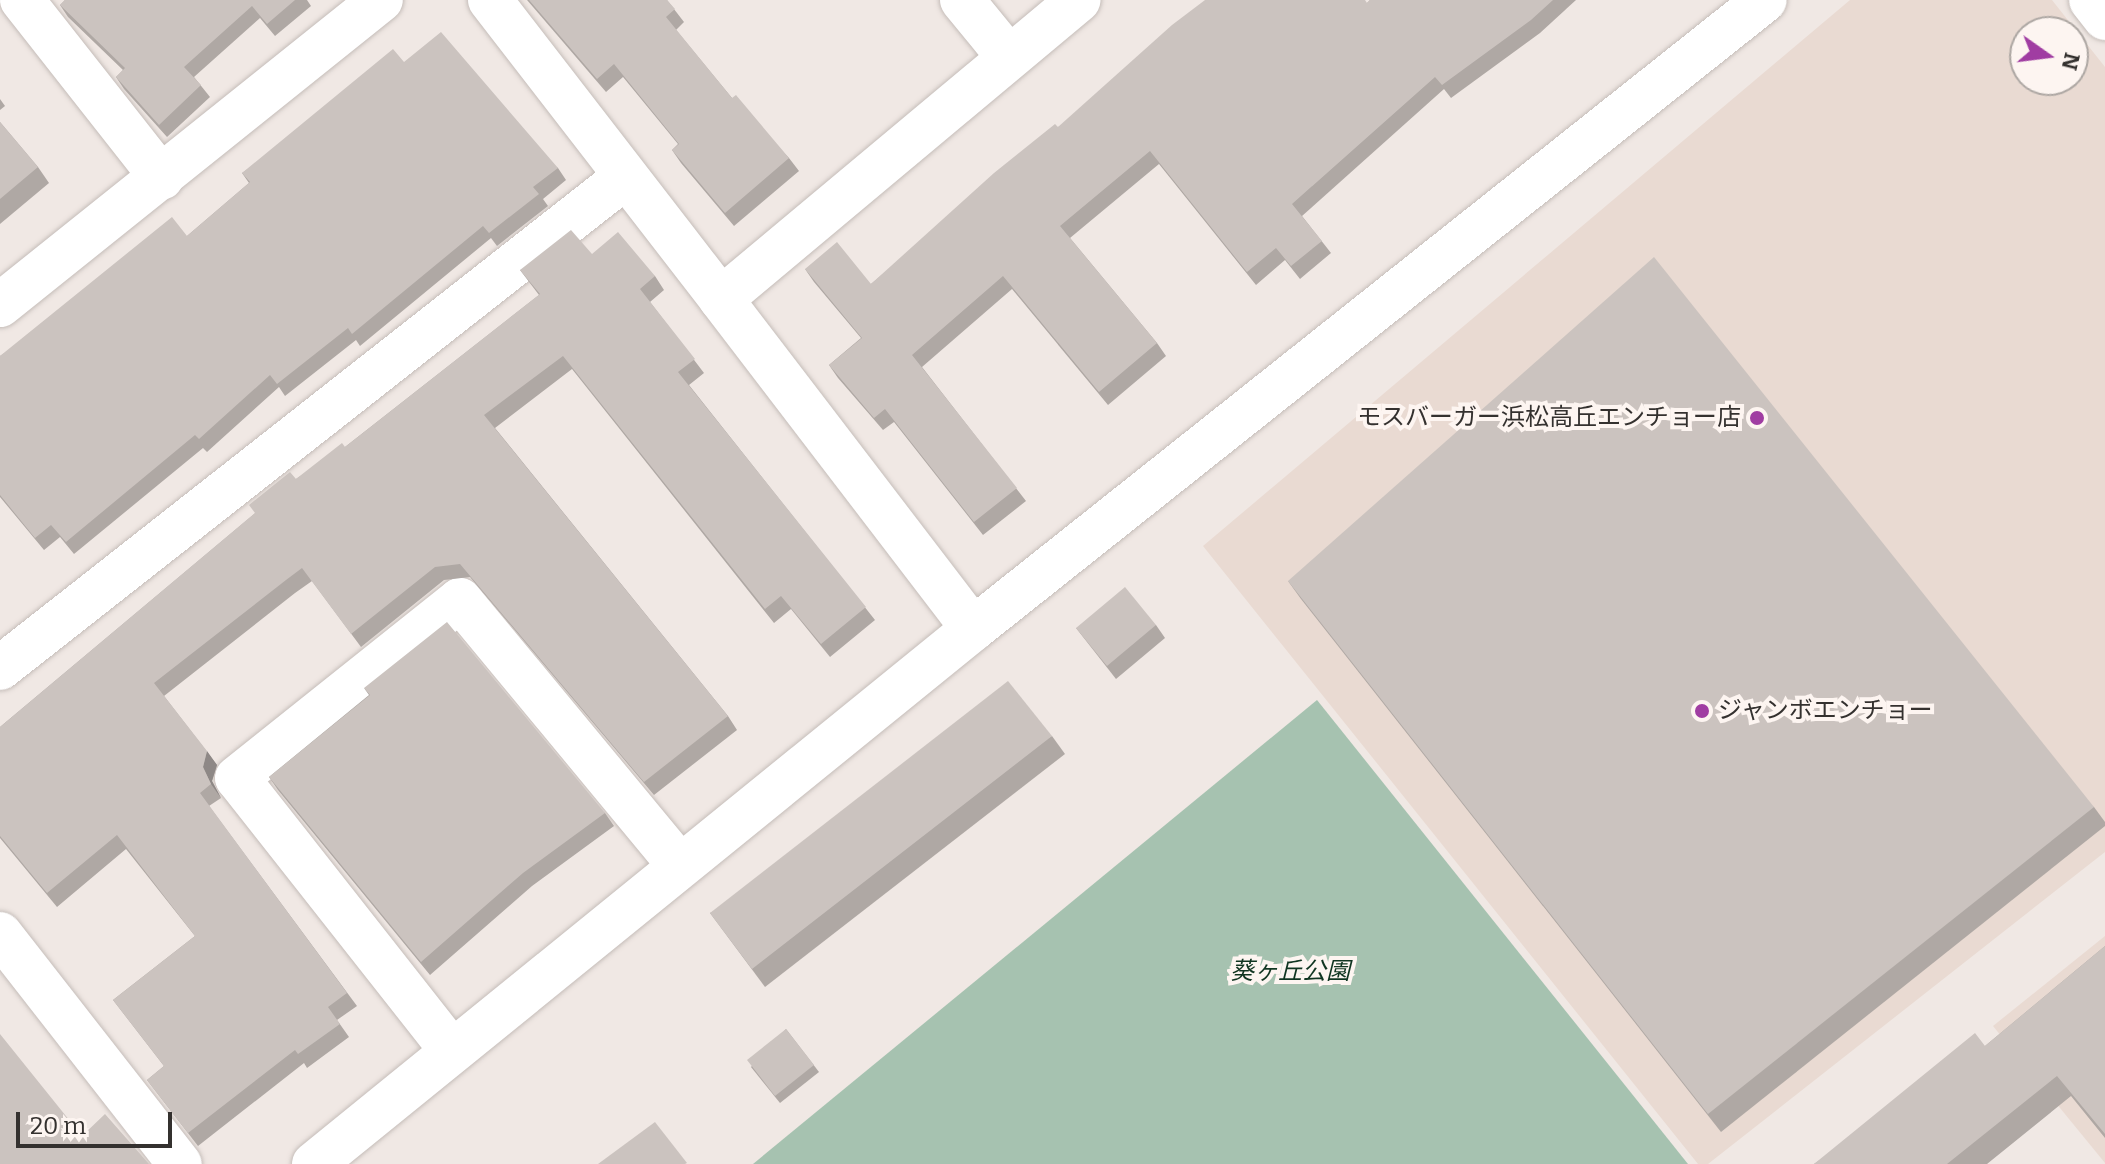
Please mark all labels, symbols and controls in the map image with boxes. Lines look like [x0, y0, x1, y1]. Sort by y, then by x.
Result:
north arrow [2009, 16, 2089, 96]
text: N [2056, 50, 2086, 73]
place label: モスバーガー浜松高丘エンチョー店 [1357, 404, 1741, 432]
marker: モスバーガー浜松高丘エンチョー店 [1748, 409, 1766, 427]
place label: ジャンボエンチョー [1718, 697, 1934, 725]
marker: ジャンボエンチョー [1693, 702, 1711, 720]
park label: 葵ヶ丘公園 [1230, 958, 1350, 986]
scale bar [20, 1096, 176, 1146]
text: 20 m [30, 1112, 86, 1140]

